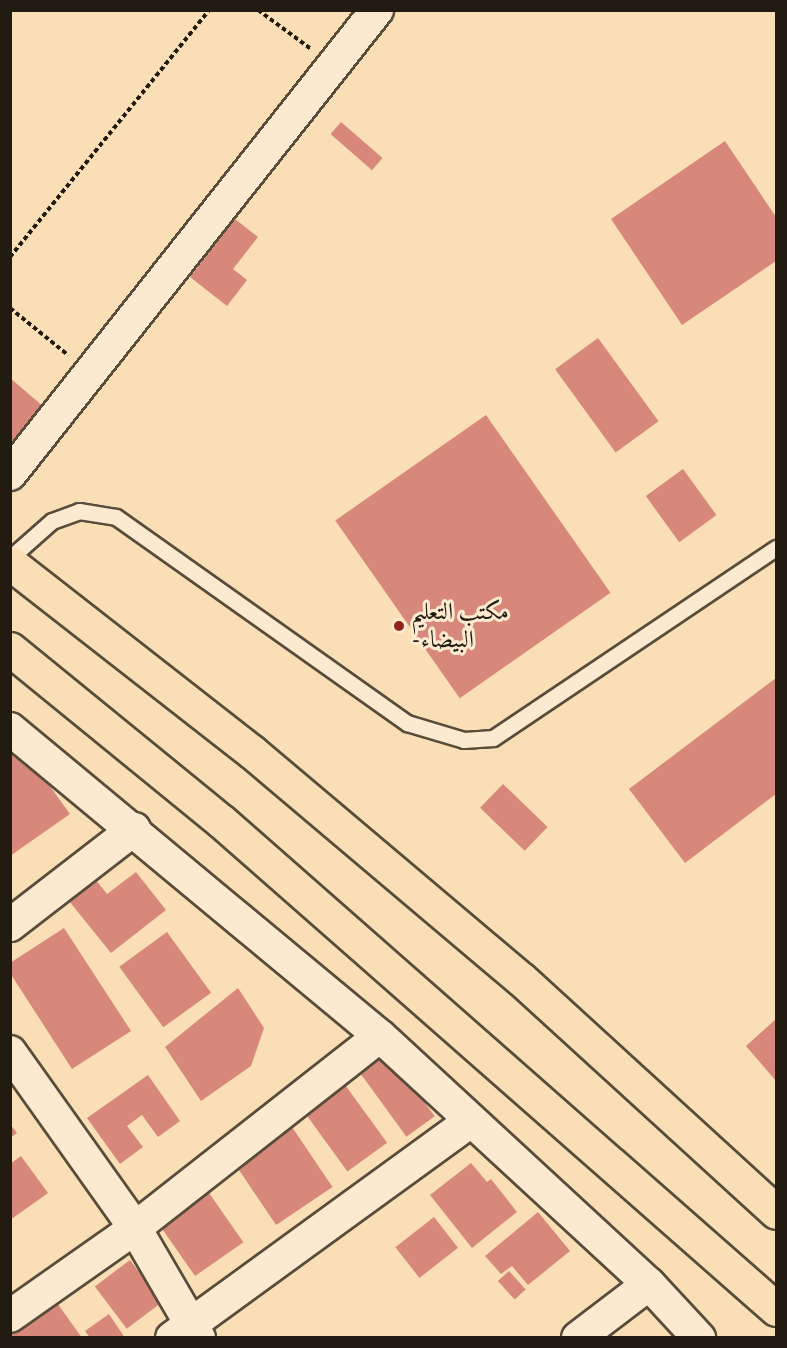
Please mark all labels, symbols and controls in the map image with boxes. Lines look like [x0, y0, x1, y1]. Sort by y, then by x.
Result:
place label: مكتب التعليم -البيضاء [411, 598, 509, 654]
marker: مكتب التعليم -البيضاء [392, 619, 406, 633]

